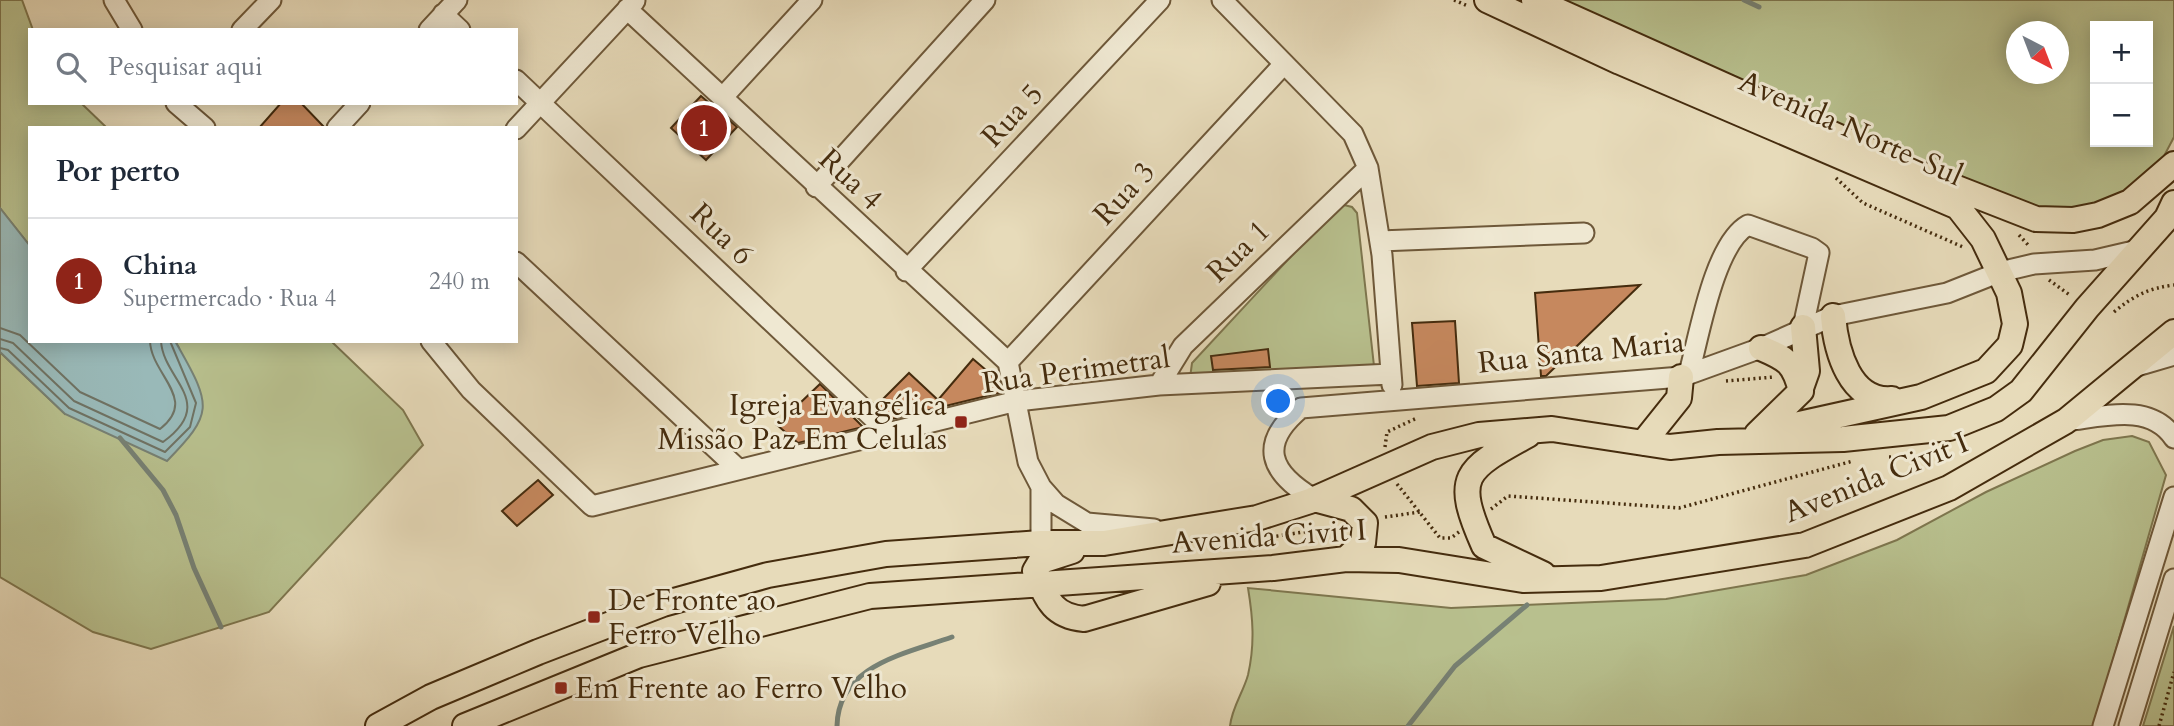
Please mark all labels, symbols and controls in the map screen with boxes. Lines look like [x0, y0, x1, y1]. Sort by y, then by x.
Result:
north arrow [2006, 21, 2069, 84]
map controls [2090, 21, 2153, 147]
button: + [2090, 21, 2153, 84]
search box [28, 28, 518, 105]
icon: search [52, 48, 90, 86]
text: Pesquisar aqui [108, 49, 263, 84]
street label: Avenida Norte-Sul [1732, 61, 1970, 196]
street label: Rua 5 [972, 74, 1052, 156]
button: − [2090, 84, 2153, 147]
pin: 1 [681, 102, 727, 154]
street label: Rua 4 [810, 139, 892, 219]
text: Por perto [56, 151, 180, 192]
street label: Rua 3 [1084, 152, 1164, 234]
street label: Rua 6 [681, 194, 762, 275]
street label: Rua 1 [1198, 211, 1279, 292]
text: China [123, 248, 197, 283]
text: 1 [73, 266, 85, 297]
text: 240 m [429, 266, 490, 297]
text: Supermercado · Rua 4 [123, 283, 336, 314]
street label: Rua Santa Maria [1476, 321, 1686, 384]
street label: Rua Perimetral [980, 337, 1173, 404]
your location [1261, 384, 1295, 418]
place label: Igreja Evangélica Missão Paz Em Celulas [658, 385, 947, 460]
marker: Igreja Evangélica Missão Paz Em Celulas [953, 414, 969, 430]
street label: Avenida Civit I [1778, 422, 1974, 533]
street label: Avenida Civit I [1170, 509, 1368, 564]
place label: De Fronte ao Ferro Velho [608, 580, 776, 655]
marker: De Fronte ao Ferro Velho [586, 609, 602, 625]
place label: Em Frente ao Ferro Velho [575, 668, 907, 709]
marker: Em Frente ao Ferro Velho [553, 680, 569, 696]

